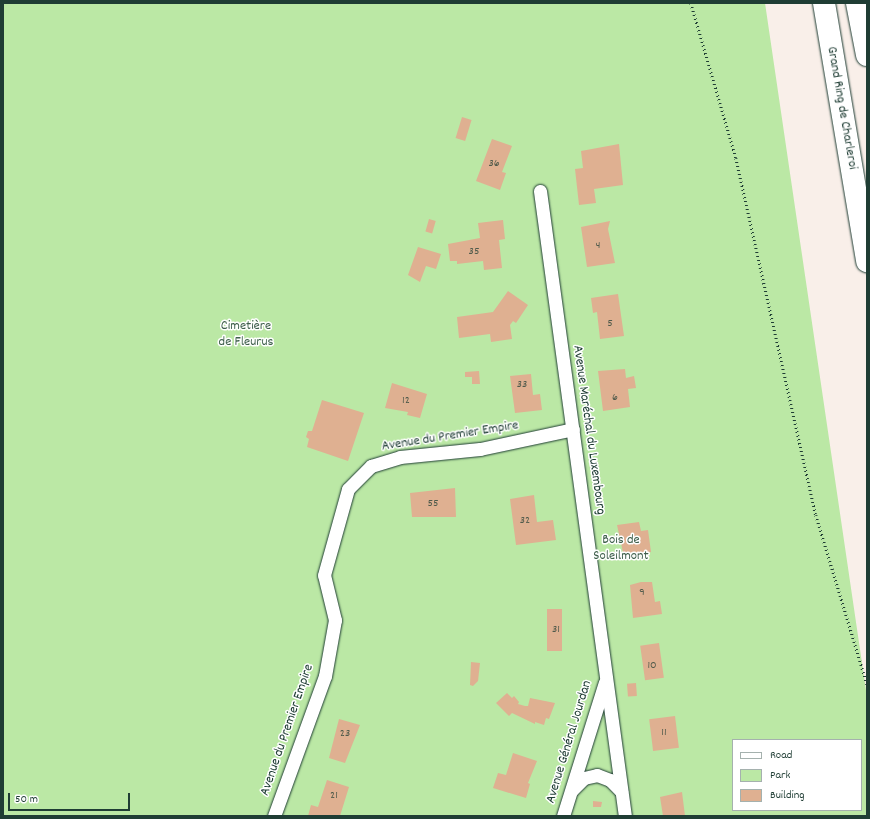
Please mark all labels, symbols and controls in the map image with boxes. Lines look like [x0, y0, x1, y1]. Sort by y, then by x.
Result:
street label: Grand Ring de Charleroi [823, 45, 861, 171]
house number: 36 [488, 157, 500, 171]
house number: 4 [596, 239, 600, 253]
house number: 35 [469, 245, 479, 259]
house number: 5 [607, 317, 613, 331]
park label: Cimetière de Fleurus [219, 318, 273, 350]
street label: Avenue Maréchal du Luxembourg [569, 344, 609, 516]
house number: 33 [517, 378, 527, 392]
house number: 6 [612, 391, 618, 405]
house number: 12 [402, 394, 410, 408]
street label: Avenue du Premier Empire [380, 417, 520, 455]
house number: 55 [427, 497, 439, 511]
house number: 32 [520, 514, 530, 528]
park label: Bois de Soleilmont [593, 532, 649, 564]
house number: 9 [639, 586, 645, 600]
house number: 31 [552, 623, 560, 637]
house number: 10 [647, 659, 657, 673]
street label: Avenue du Premier Empire [257, 662, 317, 798]
street label: Avenue Général Jourdan [542, 679, 596, 805]
house number: 11 [661, 726, 667, 740]
house number: 23 [340, 727, 350, 741]
legend [732, 739, 862, 811]
text: Road [770, 747, 792, 764]
text: Park [770, 767, 790, 784]
scale bar [10, 785, 132, 811]
text: Building [770, 787, 805, 804]
house number: 21 [330, 789, 338, 803]
text: 50 m [15, 791, 38, 808]

